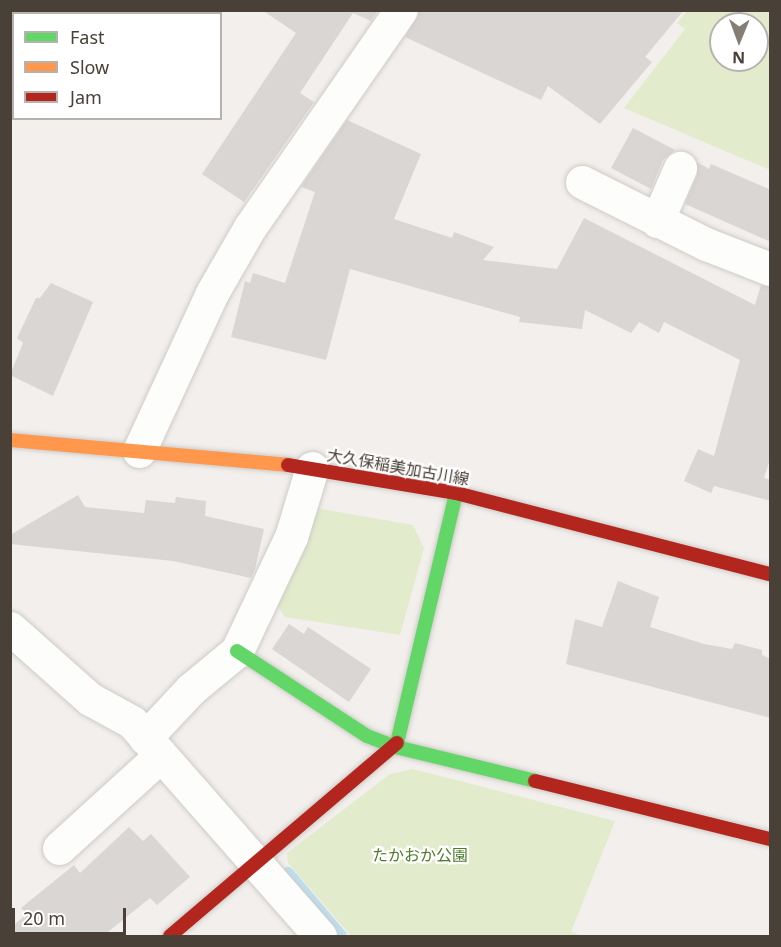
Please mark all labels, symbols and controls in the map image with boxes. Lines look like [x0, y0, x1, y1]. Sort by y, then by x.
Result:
legend [12, 12, 222, 120]
north arrow [709, 12, 769, 72]
text: Fast [70, 25, 105, 49]
text: N [732, 47, 745, 69]
text: Slow [70, 55, 109, 79]
text: Jam [70, 85, 102, 109]
street label: 大久保稲美加古川線 [325, 445, 471, 489]
park label: たかおか公園 [372, 845, 468, 865]
scale bar [15, 896, 129, 934]
text: 20 m [23, 906, 65, 930]

